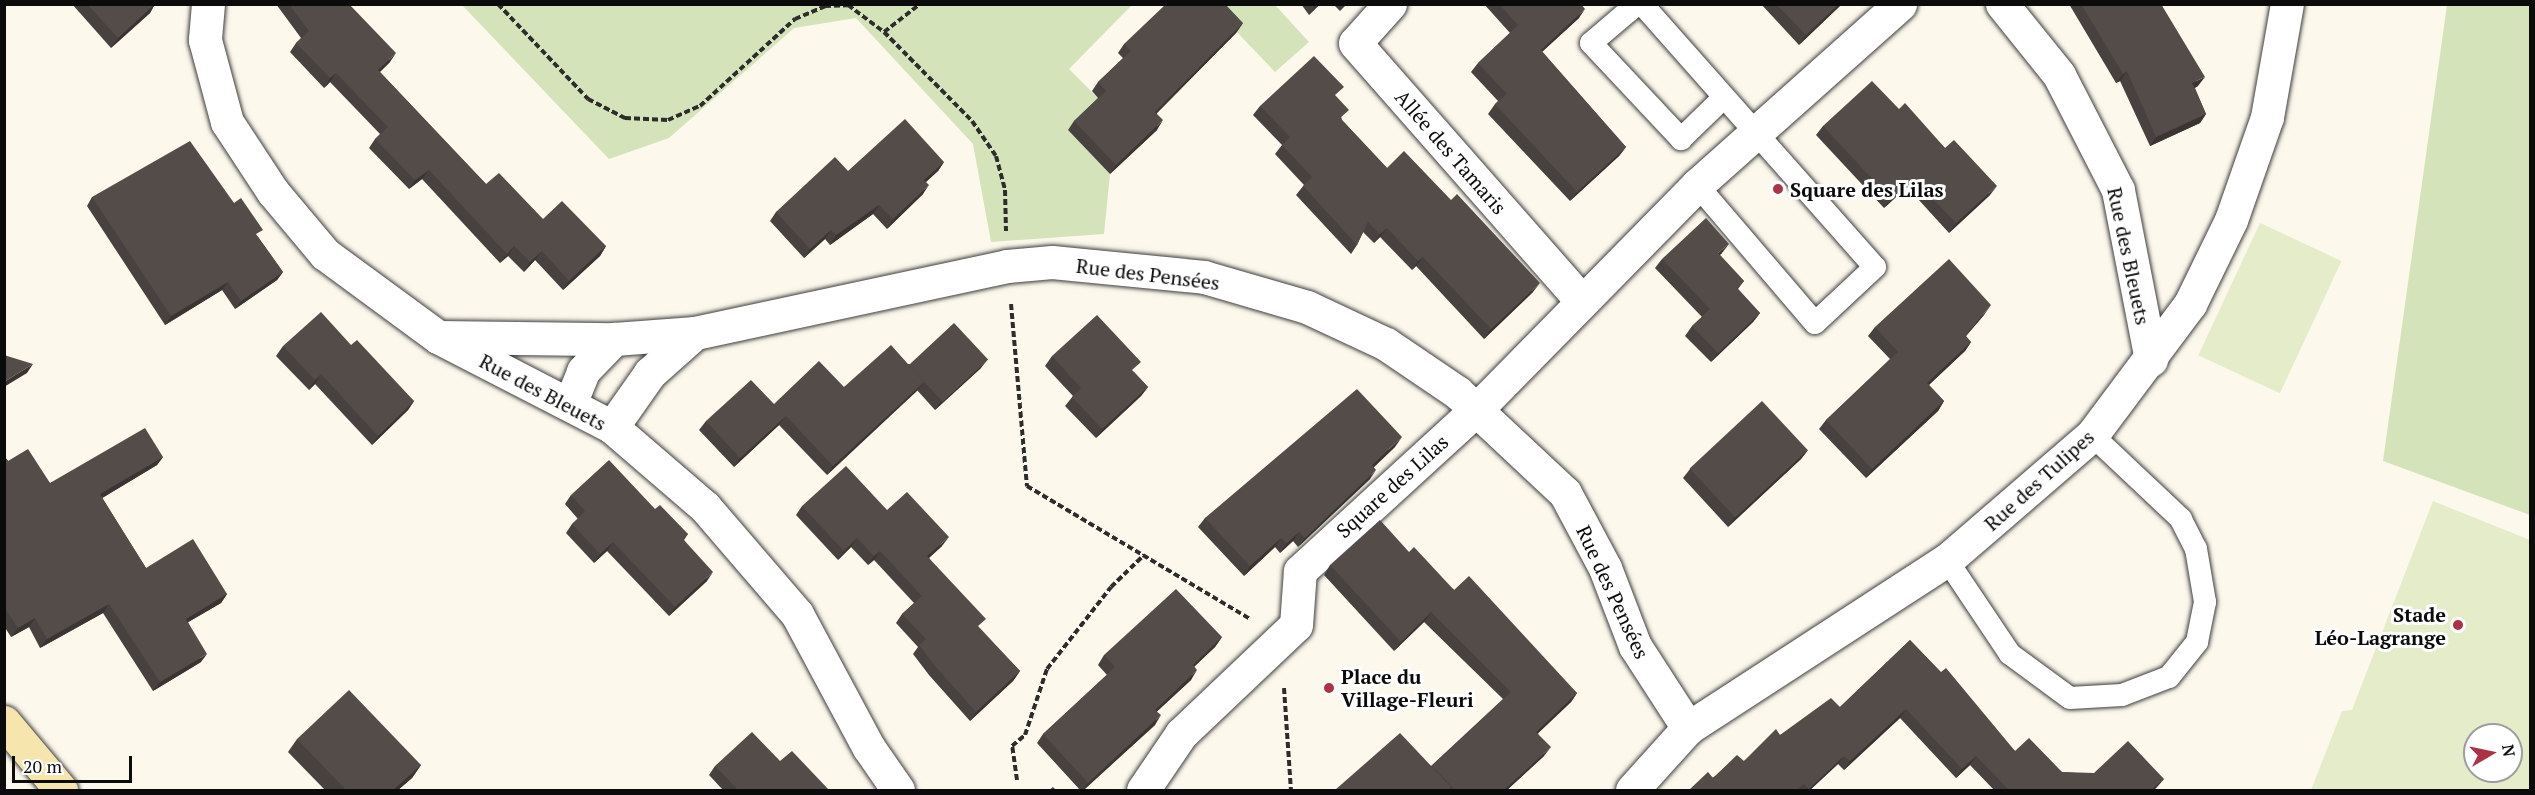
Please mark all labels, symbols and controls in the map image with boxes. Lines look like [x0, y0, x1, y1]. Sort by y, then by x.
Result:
street label: Allée des Tamaris [1390, 85, 1512, 219]
place label: Square des Lilas [1790, 177, 1944, 201]
marker: Square des Lilas [1771, 182, 1785, 196]
street label: Rue des Bleuets [2103, 185, 2155, 327]
street label: Rue des Pensées [1075, 253, 1221, 295]
street label: Rue des Bleuets [476, 349, 610, 435]
street label: Rue des Tulipes [1979, 425, 2099, 535]
street label: Square des Lilas [1331, 429, 1453, 543]
street label: Rue des Pensées [1572, 521, 1654, 663]
place label: Stade Léo-Lagrange [2315, 602, 2446, 649]
marker: Stade Léo-Lagrange [2451, 618, 2465, 632]
place label: Place du Village-Fleuri [1341, 664, 1474, 711]
marker: Place du Village-Fleuri [1322, 681, 1336, 695]
north arrow [2463, 723, 2523, 783]
text: N [2497, 743, 2521, 758]
scale bar [15, 744, 135, 782]
text: 20 m [23, 754, 62, 778]

